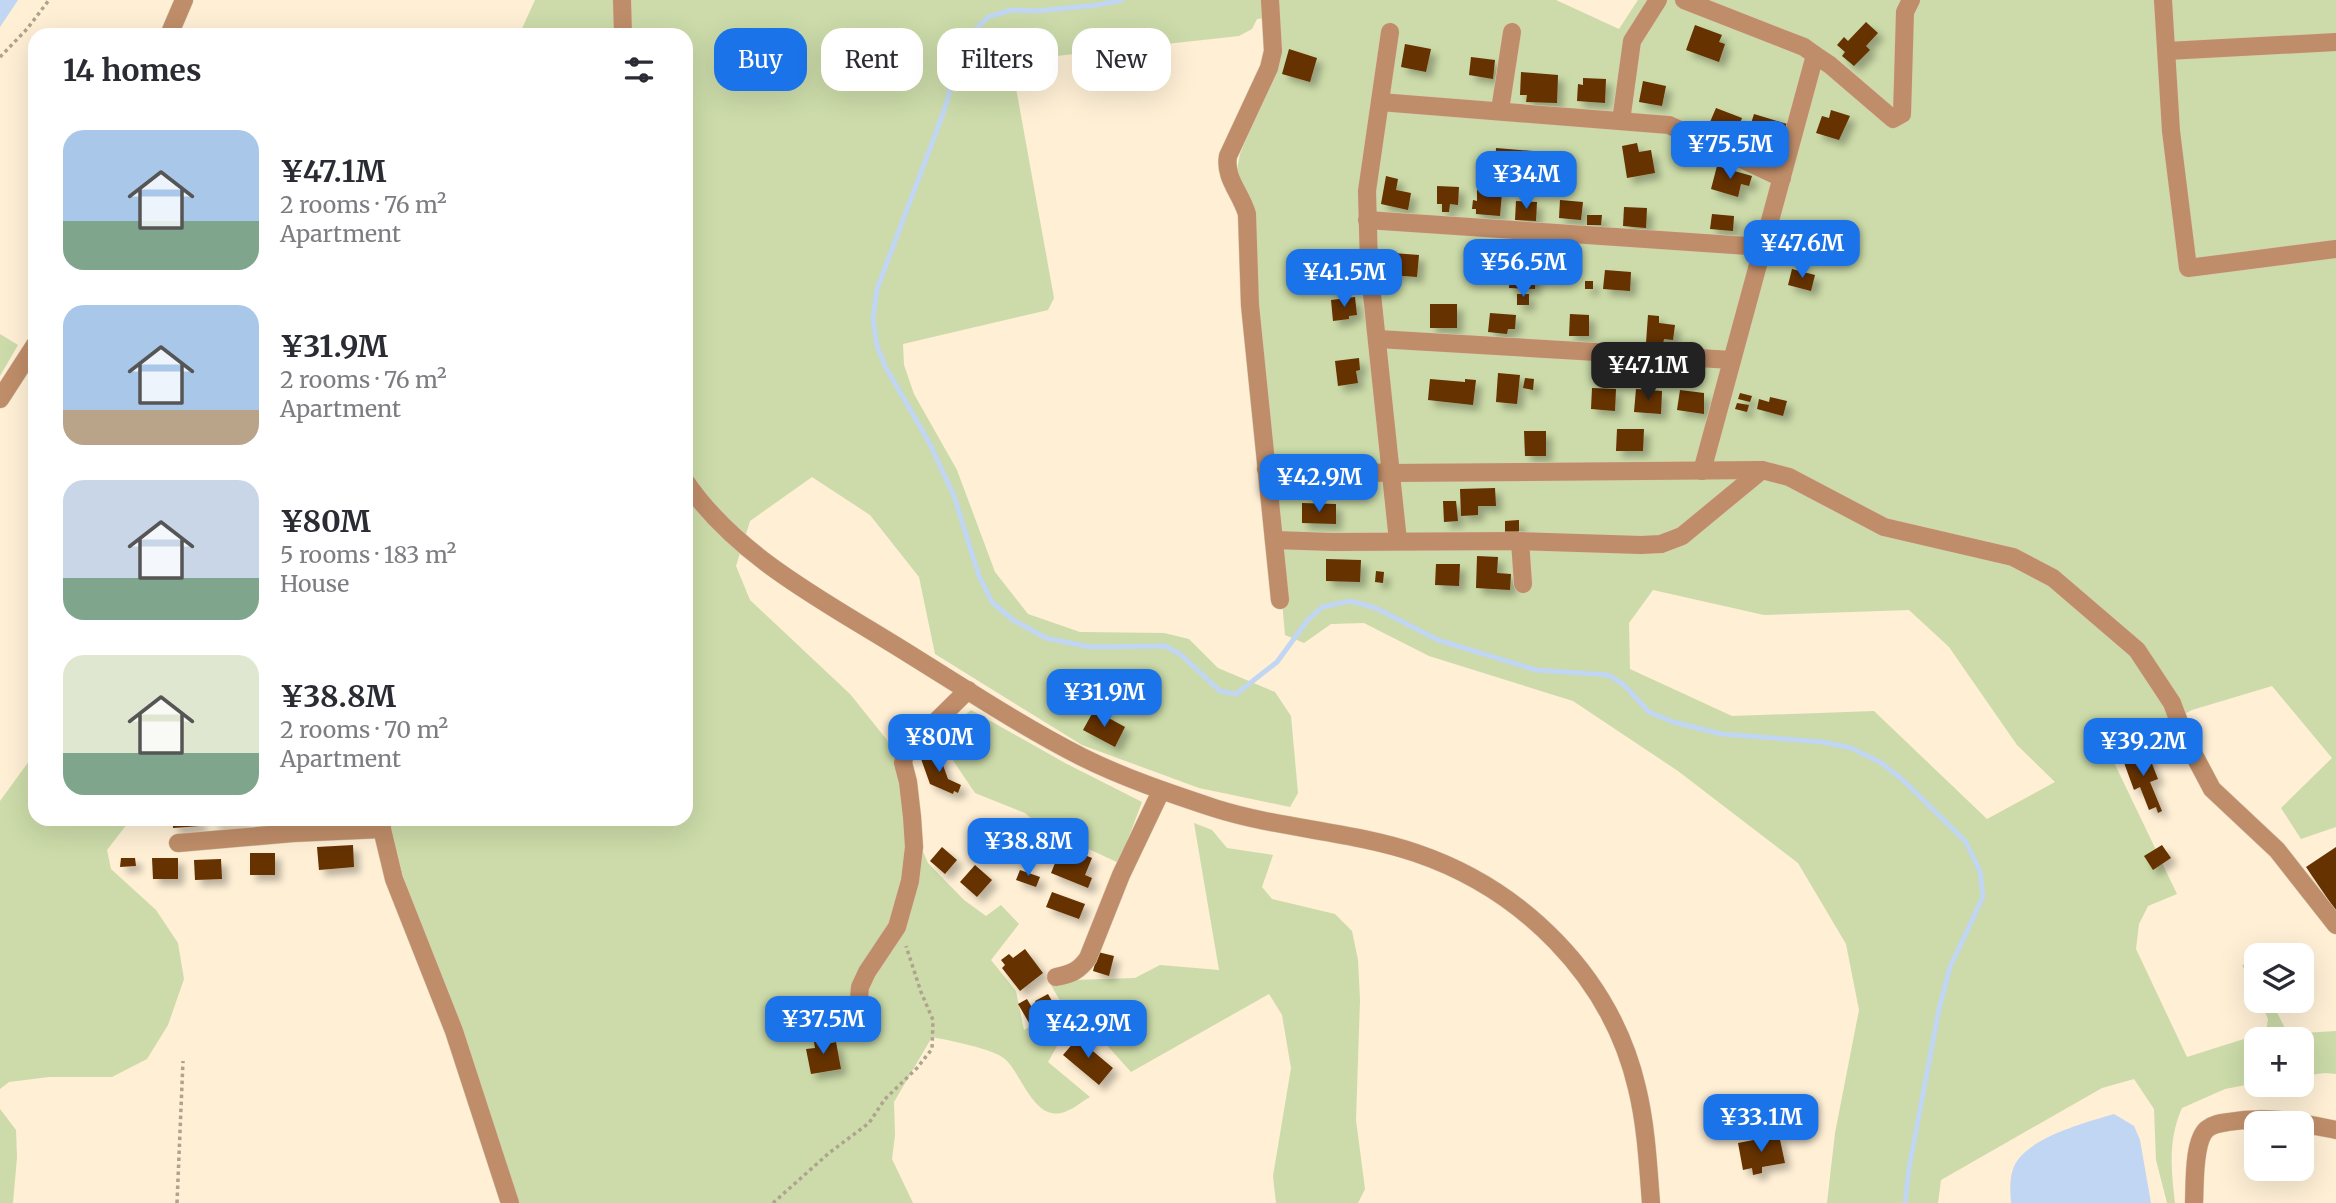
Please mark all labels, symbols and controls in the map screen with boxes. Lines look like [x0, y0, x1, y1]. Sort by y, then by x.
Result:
chip: Buy [714, 28, 807, 91]
chip: Rent [821, 28, 923, 91]
chip: Filters [937, 28, 1058, 91]
chip: New [1072, 28, 1171, 91]
text: 14 homes [63, 51, 201, 89]
icon: filters [620, 51, 658, 89]
pin: ¥75.5M [1673, 122, 1787, 181]
text: ¥75.5M [1687, 129, 1773, 158]
text: ¥47.1M [280, 152, 386, 190]
pin: ¥34M [1485, 152, 1567, 211]
icon: home [119, 158, 203, 242]
text: ¥34M [1492, 159, 1560, 188]
text: 2 rooms · 76 m² [280, 190, 447, 219]
text: Apartment [280, 219, 401, 248]
pin: ¥47.6M [1745, 220, 1859, 280]
text: ¥47.6M [1760, 228, 1844, 257]
pin: ¥56.5M [1466, 240, 1580, 299]
text: ¥56.5M [1479, 247, 1567, 276]
pin: ¥41.5M [1287, 250, 1401, 309]
text: ¥41.5M [1302, 257, 1386, 286]
text: ¥31.9M [280, 327, 388, 365]
icon: home [119, 333, 203, 417]
pin: ¥47.1M [1591, 342, 1705, 402]
text: ¥47.1M [1607, 350, 1689, 379]
text: 2 rooms · 76 m² [280, 365, 447, 394]
text: Apartment [280, 394, 401, 423]
pin: ¥42.9M [1262, 454, 1376, 514]
text: ¥42.9M [1276, 462, 1362, 491]
text: ¥80M [280, 502, 371, 540]
icon: home [119, 508, 203, 592]
text: 5 rooms · 183 m² [280, 540, 456, 569]
text: House [280, 569, 349, 598]
pin: ¥31.9M [1047, 670, 1161, 729]
text: ¥38.8M [280, 677, 396, 715]
text: ¥31.9M [1063, 677, 1145, 706]
icon: home [119, 683, 203, 767]
pin: ¥80M [898, 714, 980, 774]
text: 2 rooms · 70 m² [280, 715, 448, 744]
pin: ¥39.2M [2086, 718, 2200, 778]
text: ¥80M [904, 722, 974, 751]
text: ¥39.2M [2100, 726, 2186, 755]
text: Apartment [280, 744, 401, 773]
pin: ¥38.8M [971, 818, 1085, 878]
text: ¥38.8M [984, 826, 1072, 855]
map controls [2244, 943, 2314, 1181]
button: layers [2244, 943, 2314, 1013]
pin: ¥37.5M [766, 996, 880, 1056]
pin: ¥42.9M [1031, 1000, 1145, 1060]
text: ¥37.5M [781, 1004, 865, 1033]
text: ¥42.9M [1045, 1008, 1131, 1037]
button: + [2244, 1027, 2314, 1097]
pin: ¥33.1M [1704, 1094, 1818, 1154]
text: ¥33.1M [1719, 1102, 1803, 1131]
button: − [2244, 1111, 2314, 1181]

